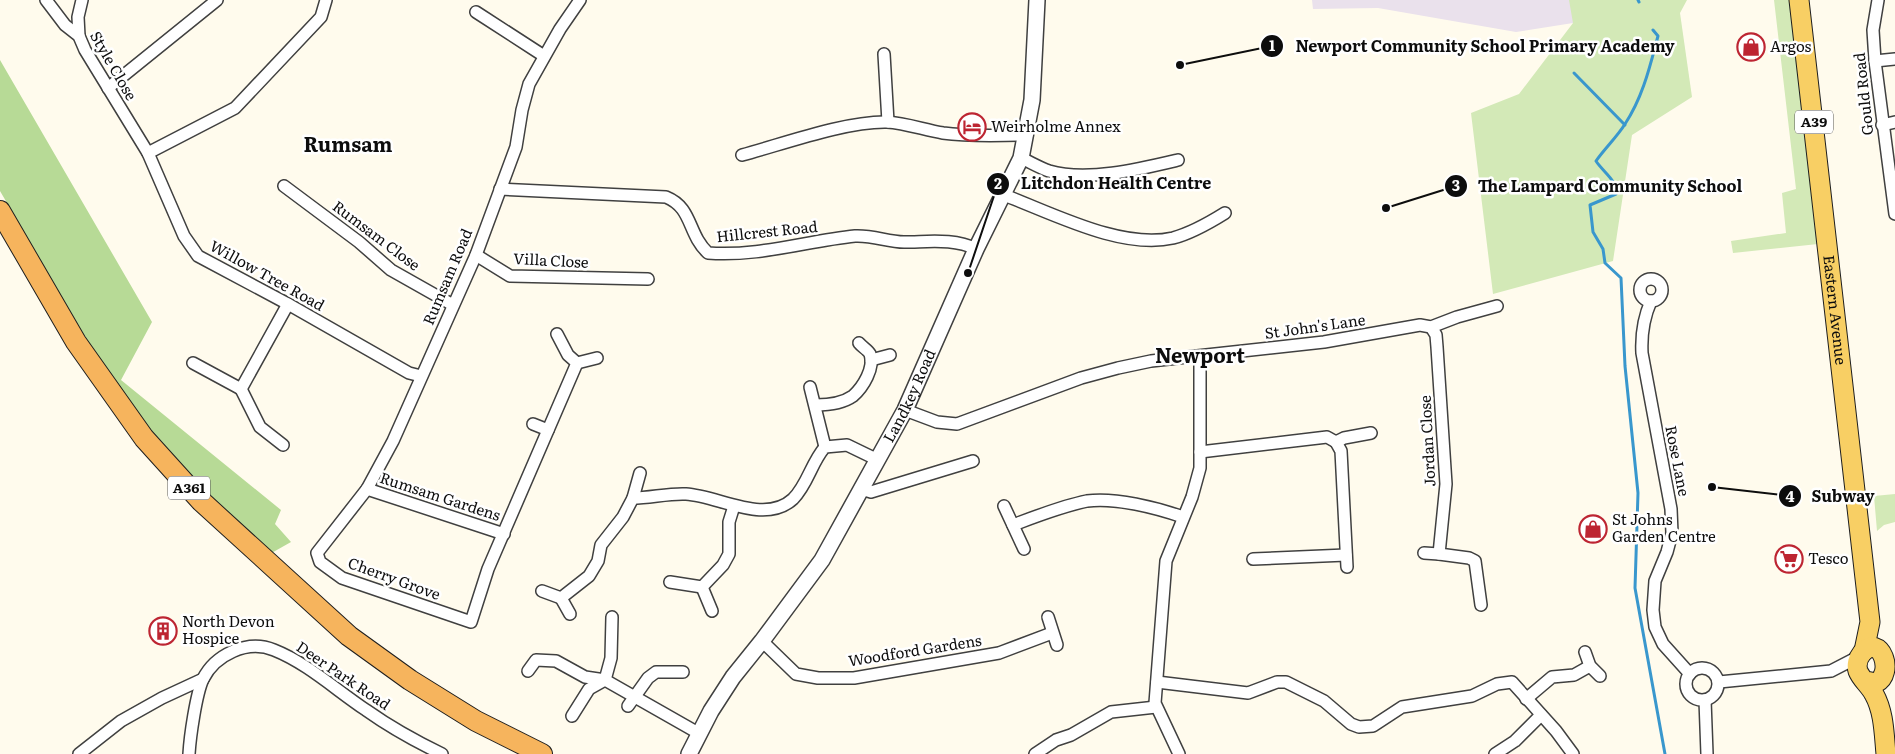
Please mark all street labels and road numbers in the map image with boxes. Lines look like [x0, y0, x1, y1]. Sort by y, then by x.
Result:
street label: Style Close [85, 26, 144, 105]
street label: Gould Road [1847, 52, 1878, 137]
road number: A39 [1795, 110, 1833, 134]
street label: Rumsam Close [328, 194, 426, 276]
street label: Hillcrest Road [715, 214, 819, 247]
street label: Rumsam Road [416, 225, 477, 328]
street label: Willow Tree Road [206, 234, 329, 316]
street label: Villa Close [513, 246, 590, 273]
street label: Eastern Avenue [1818, 254, 1854, 366]
street label: St John's Lane [1263, 307, 1367, 344]
street label: Landkey Road [876, 345, 941, 446]
street label: Jordan Close [1413, 394, 1440, 487]
street label: Rose Lane [1660, 423, 1697, 498]
street label: Rumsam Gardens [377, 465, 504, 526]
road number: A361 [168, 476, 210, 499]
street label: Cherry Grove [345, 550, 444, 605]
street label: Woodford Gardens [846, 628, 983, 671]
street label: Deer Park Road [292, 635, 396, 715]

